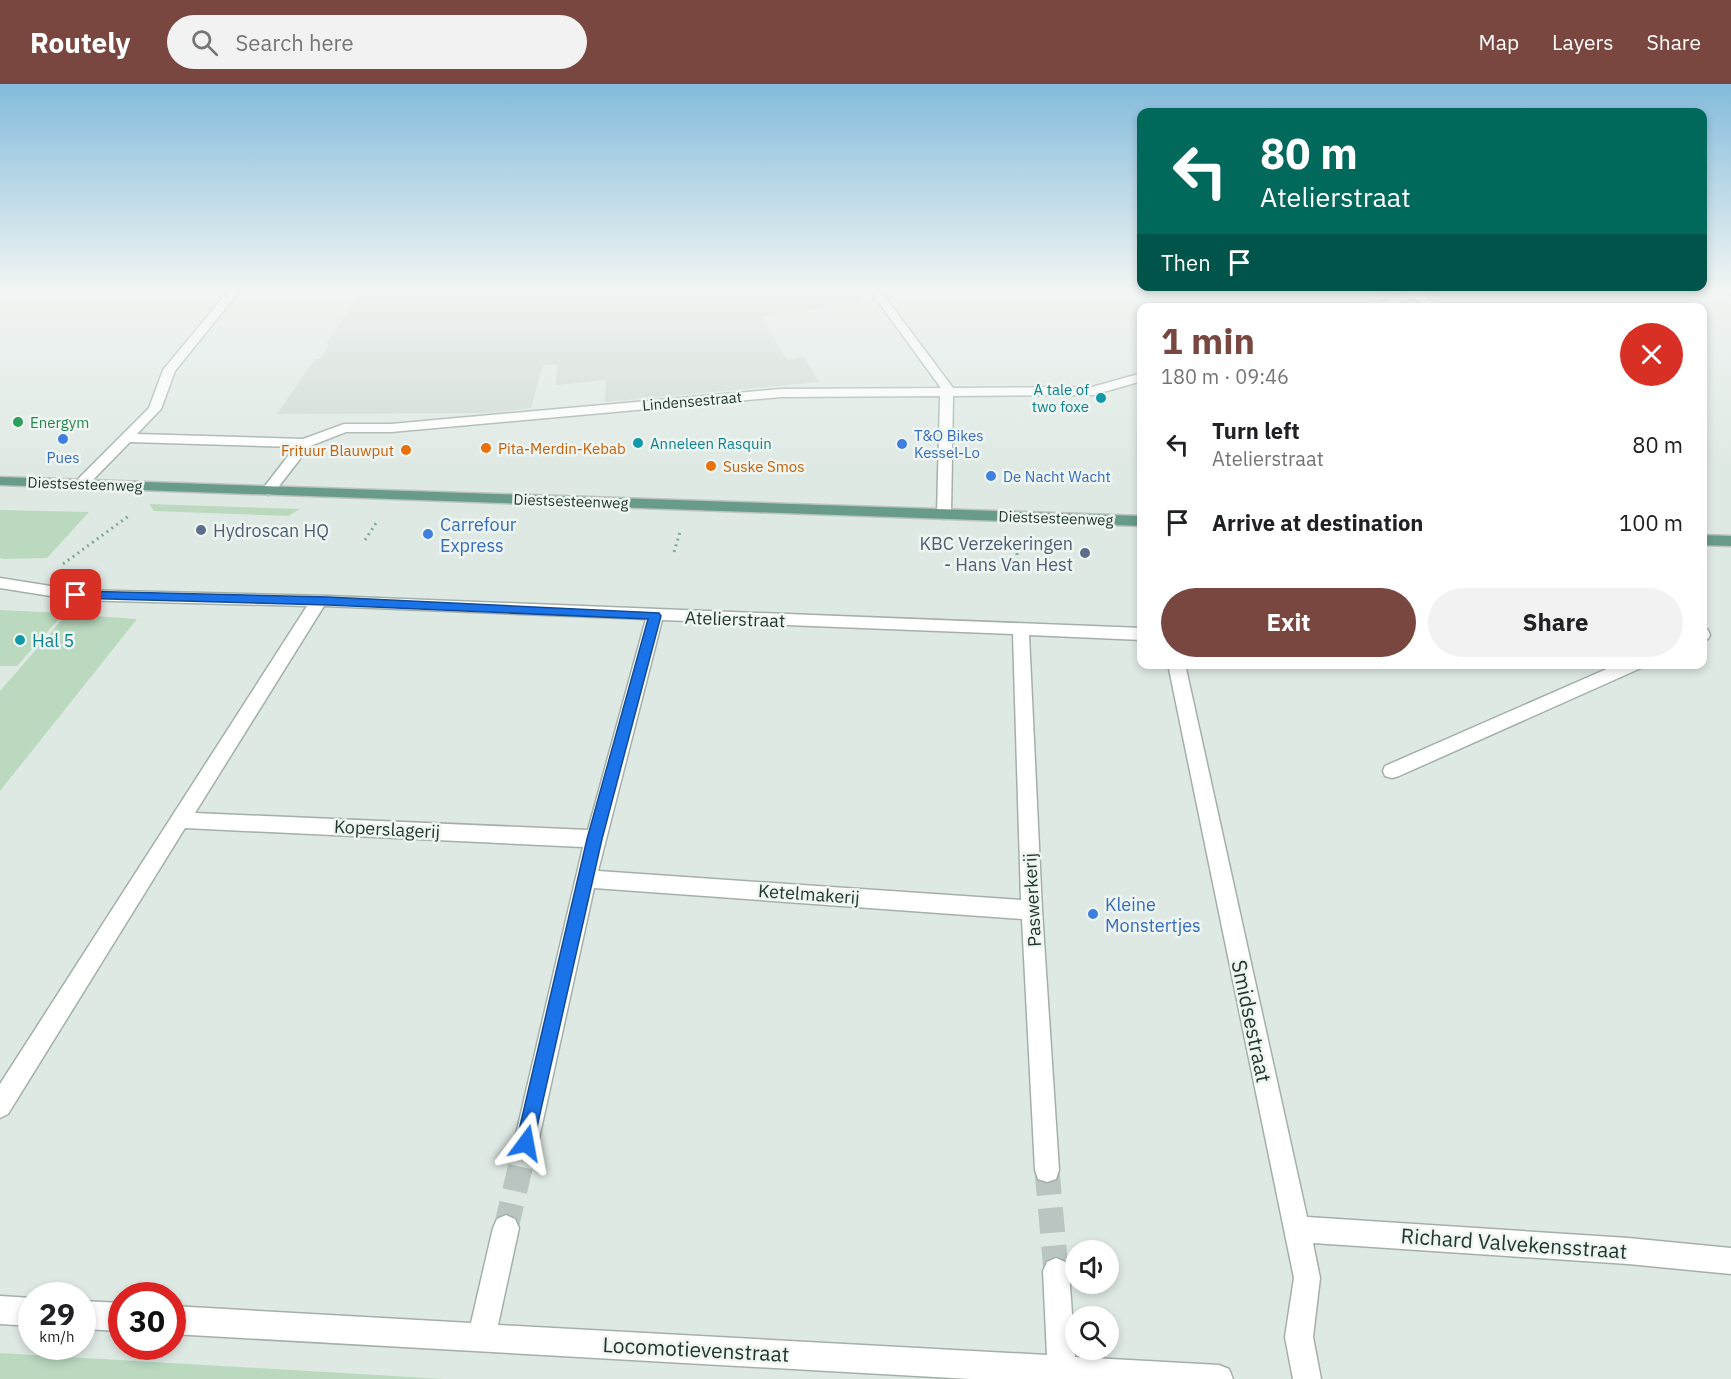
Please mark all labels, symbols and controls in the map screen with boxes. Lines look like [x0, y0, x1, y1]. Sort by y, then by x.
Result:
search box [167, 15, 587, 69]
text: Routely [30, 24, 131, 61]
icon: search [188, 26, 221, 59]
text: Search here [236, 28, 354, 57]
text: Map [1479, 28, 1519, 56]
text: Layers [1552, 28, 1614, 56]
text: Share [1647, 28, 1701, 56]
text: 80 m [1260, 126, 1358, 181]
icon: left [1161, 132, 1239, 210]
text: Atelierstraat [1260, 179, 1411, 214]
icon: arrive [1223, 246, 1256, 279]
text: Then [1161, 248, 1211, 277]
text: 1 min [1161, 317, 1255, 364]
button: close [1620, 323, 1683, 386]
text: 180 m · 09:46 [1161, 363, 1289, 390]
place label: A tale of two foxe [1032, 380, 1089, 416]
street label: Lindensestraat [641, 387, 743, 415]
marker: A tale of two foxe [1094, 391, 1108, 405]
place label: Energym [30, 413, 89, 432]
marker: Energym [11, 415, 25, 429]
text: Turn left [1212, 416, 1300, 445]
place label: T&O Bikes Kessel-Lo [914, 426, 984, 462]
icon: left [1161, 428, 1194, 461]
text: 80 m [1632, 430, 1683, 459]
marker: Pues [56, 432, 70, 446]
place label: Anneleen Rasquin [650, 434, 772, 453]
marker: Anneleen Rasquin [631, 436, 645, 450]
marker: T&O Bikes Kessel-Lo [895, 437, 909, 451]
place label: Pita-Merdin-Kebab [498, 439, 626, 458]
place label: Frituur Blauwput [281, 441, 394, 460]
marker: Pita-Merdin-Kebab [479, 441, 493, 455]
marker: Frituur Blauwput [399, 443, 413, 457]
text: Atelierstraat [1212, 445, 1324, 472]
place label: Pues [46, 448, 80, 467]
place label: Suske Smos [723, 457, 804, 476]
marker: Suske Smos [704, 459, 718, 473]
place label: De Nacht Wacht [1003, 467, 1111, 486]
marker: De Nacht Wacht [984, 469, 998, 483]
street label: Diestsesteenweg [27, 472, 143, 496]
street label: Diestsesteenweg [513, 489, 629, 513]
street label: Diestsesteenweg [998, 506, 1114, 530]
icon: arrive [1161, 506, 1194, 539]
text: Arrive at destination [1212, 508, 1423, 537]
text: 100 m [1619, 508, 1683, 537]
place label: Carrefour Express [440, 513, 517, 557]
place label: Hydroscan HQ [213, 519, 329, 542]
marker: Hydroscan HQ [194, 523, 208, 537]
marker: Carrefour Express [421, 527, 435, 541]
place label: KBC Verzekeringen - Hans Van Hest [920, 532, 1073, 576]
marker: KBC Verzekeringen - Hans Van Hest [1078, 546, 1092, 560]
pin [50, 569, 101, 620]
icon: arrive [59, 578, 92, 611]
button: Exit [1161, 588, 1416, 657]
button: Share [1428, 588, 1683, 657]
street label: Atelierstraat [684, 606, 786, 632]
place label: Hal 5 [32, 629, 74, 652]
marker: Hal 5 [13, 633, 27, 647]
street label: Koperslagerij [333, 815, 441, 843]
street label: Paswerkerij [1018, 853, 1046, 947]
street label: Ketelmakerij [757, 879, 861, 909]
place label: Kleine Monstertjes [1105, 893, 1201, 937]
marker: Kleine Monstertjes [1086, 907, 1100, 921]
street label: Smidsestraat [1225, 957, 1279, 1085]
position arrow [494, 1111, 558, 1175]
street label: Richard Valvekensstraat [1400, 1221, 1628, 1265]
map controls [1065, 1240, 1119, 1360]
button: sound [1065, 1240, 1119, 1294]
speed limit sign: 30 [108, 1282, 186, 1360]
text: 29 [39, 1294, 75, 1333]
button: search [1065, 1306, 1119, 1360]
text: km/h [39, 1327, 75, 1346]
street label: Locomotievenstraat [602, 1330, 790, 1368]

